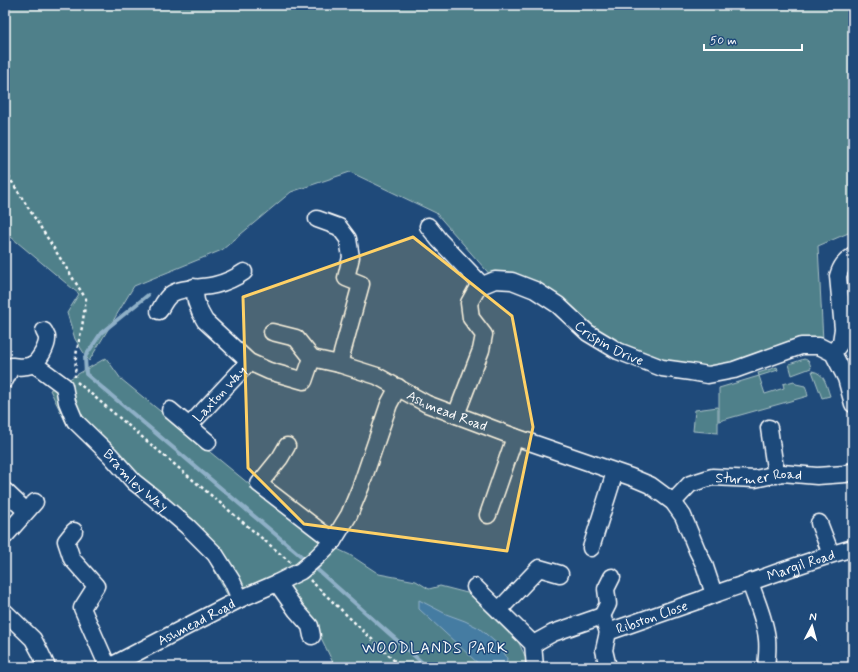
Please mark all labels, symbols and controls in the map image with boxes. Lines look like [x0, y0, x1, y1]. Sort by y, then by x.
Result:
scale bar [704, 26, 802, 52]
text: 50 m [710, 33, 737, 49]
street label: Crispin Drive [570, 317, 646, 370]
street label: Laxton Way [189, 362, 251, 426]
street label: Ashmead Road [403, 387, 490, 436]
street label: Bramley Way [99, 445, 172, 516]
street label: Sturmer Road [715, 465, 803, 489]
street label: Margil Road [765, 546, 837, 585]
street label: Ashmead Road [154, 595, 238, 650]
street label: Ribston Close [614, 597, 690, 639]
north arrow [792, 606, 832, 646]
text: N [809, 610, 817, 624]
district label: WOODLANDS PARK [362, 639, 508, 659]

